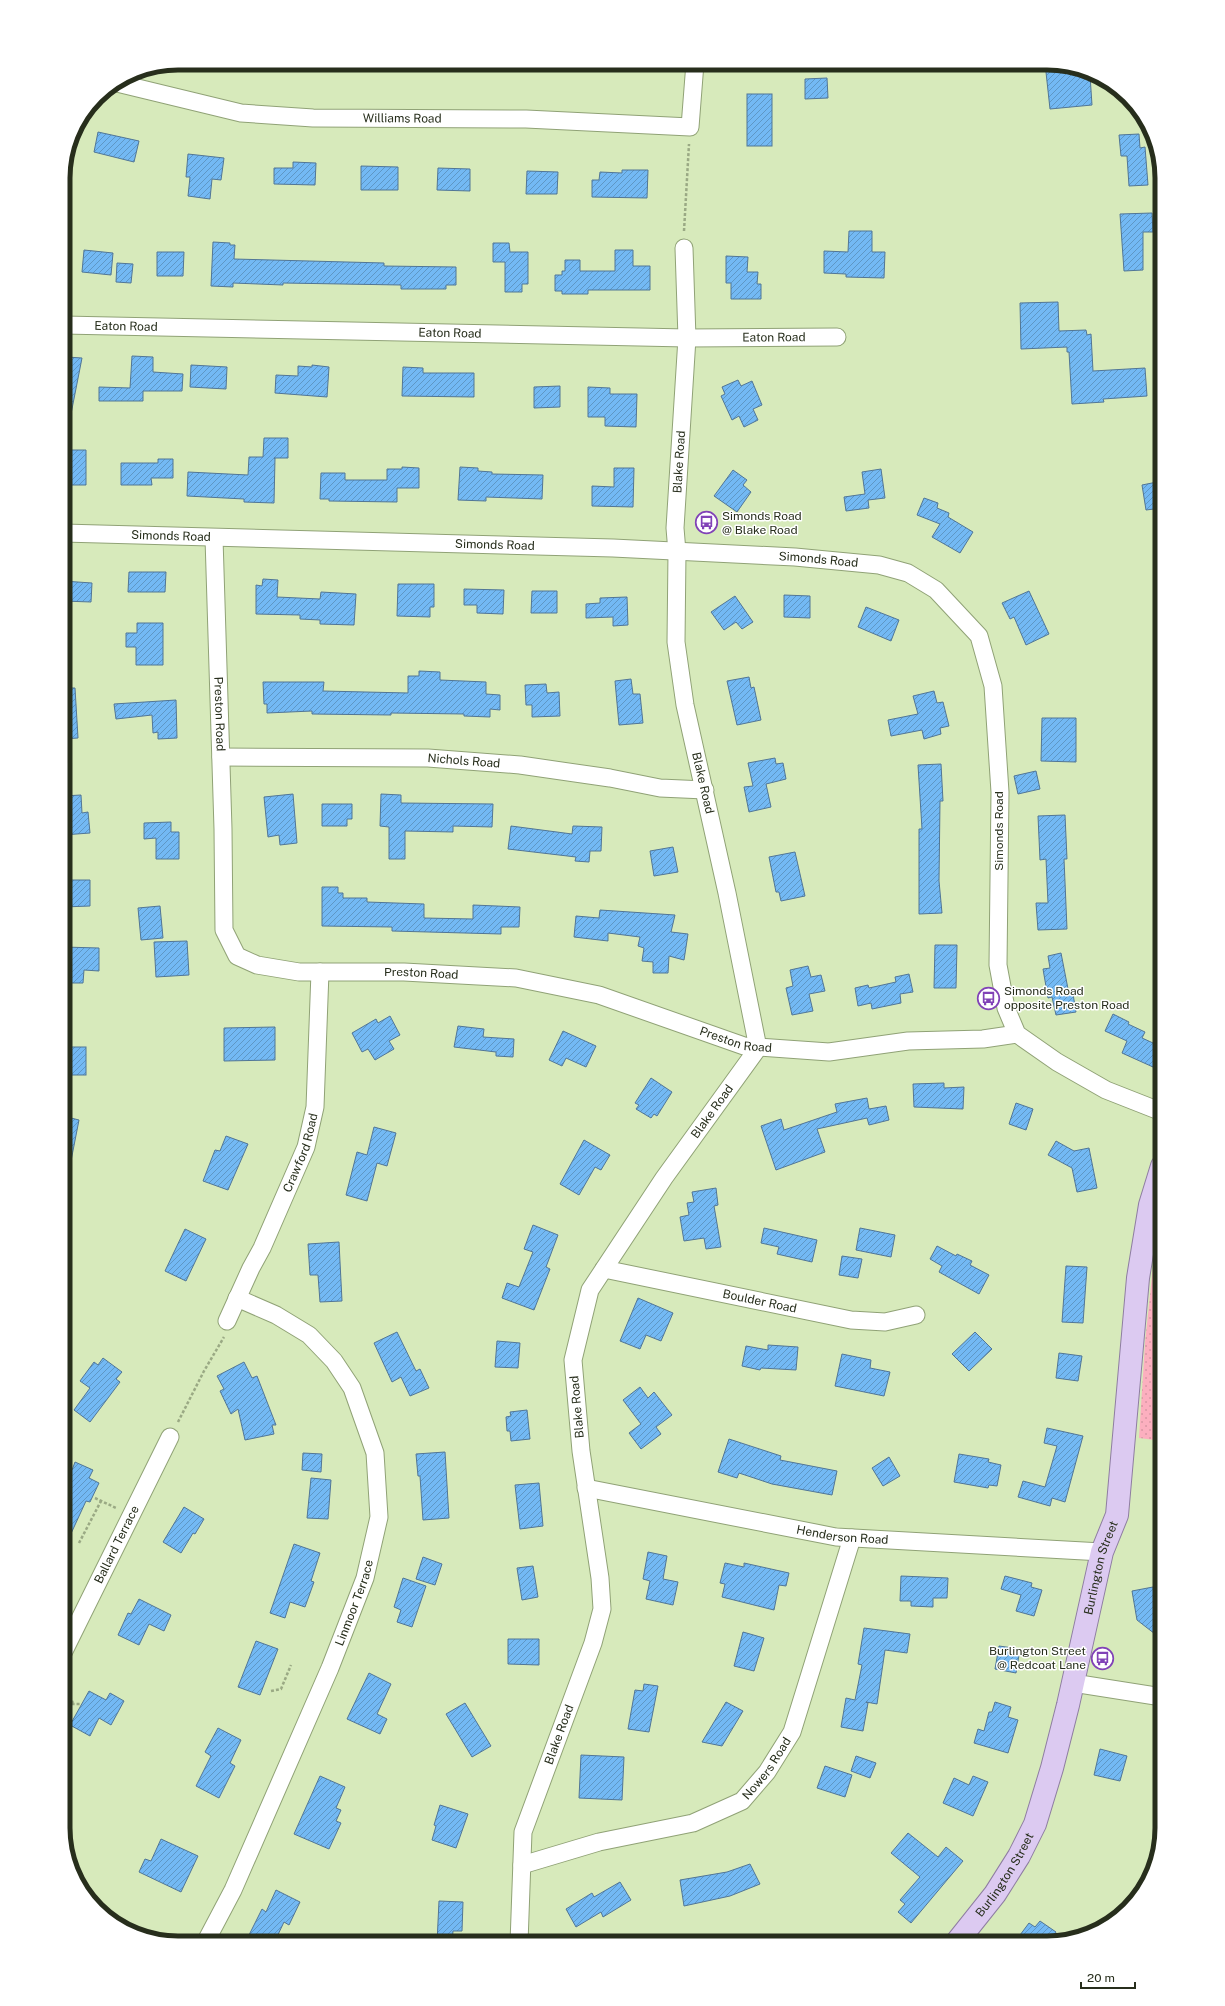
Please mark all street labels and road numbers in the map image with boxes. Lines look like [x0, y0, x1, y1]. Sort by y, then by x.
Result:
street label: Williams Road [363, 111, 442, 126]
street label: Eaton Road [94, 319, 158, 334]
street label: Eaton Road [418, 325, 482, 341]
street label: Eaton Road [742, 330, 806, 345]
street label: Blake Road [670, 430, 688, 494]
street label: Simonds Road [131, 528, 211, 544]
street label: Simonds Road [455, 537, 535, 553]
street label: Simonds Road [778, 549, 859, 570]
street label: Preston Road [211, 676, 228, 751]
street label: Nichols Road [427, 751, 501, 770]
street label: Blake Road [689, 751, 717, 815]
street label: Simonds Road [992, 791, 1006, 871]
street label: Preston Road [384, 965, 459, 982]
street label: Preston Road [698, 1024, 772, 1055]
street label: Blake Road [688, 1082, 736, 1141]
street label: Crawford Road [280, 1112, 320, 1195]
street label: Boulder Road [721, 1287, 798, 1316]
street label: Blake Road [567, 1375, 587, 1439]
street label: Ballard Terrace [92, 1503, 142, 1586]
street label: Burlington Street [1081, 1518, 1121, 1616]
street label: Henderson Road [795, 1522, 889, 1547]
street label: Linmoor Terrace [332, 1558, 376, 1648]
street label: Blake Road [542, 1703, 577, 1766]
street label: Nowers Road [739, 1735, 794, 1802]
street label: Burlington Street [973, 1830, 1037, 1920]

